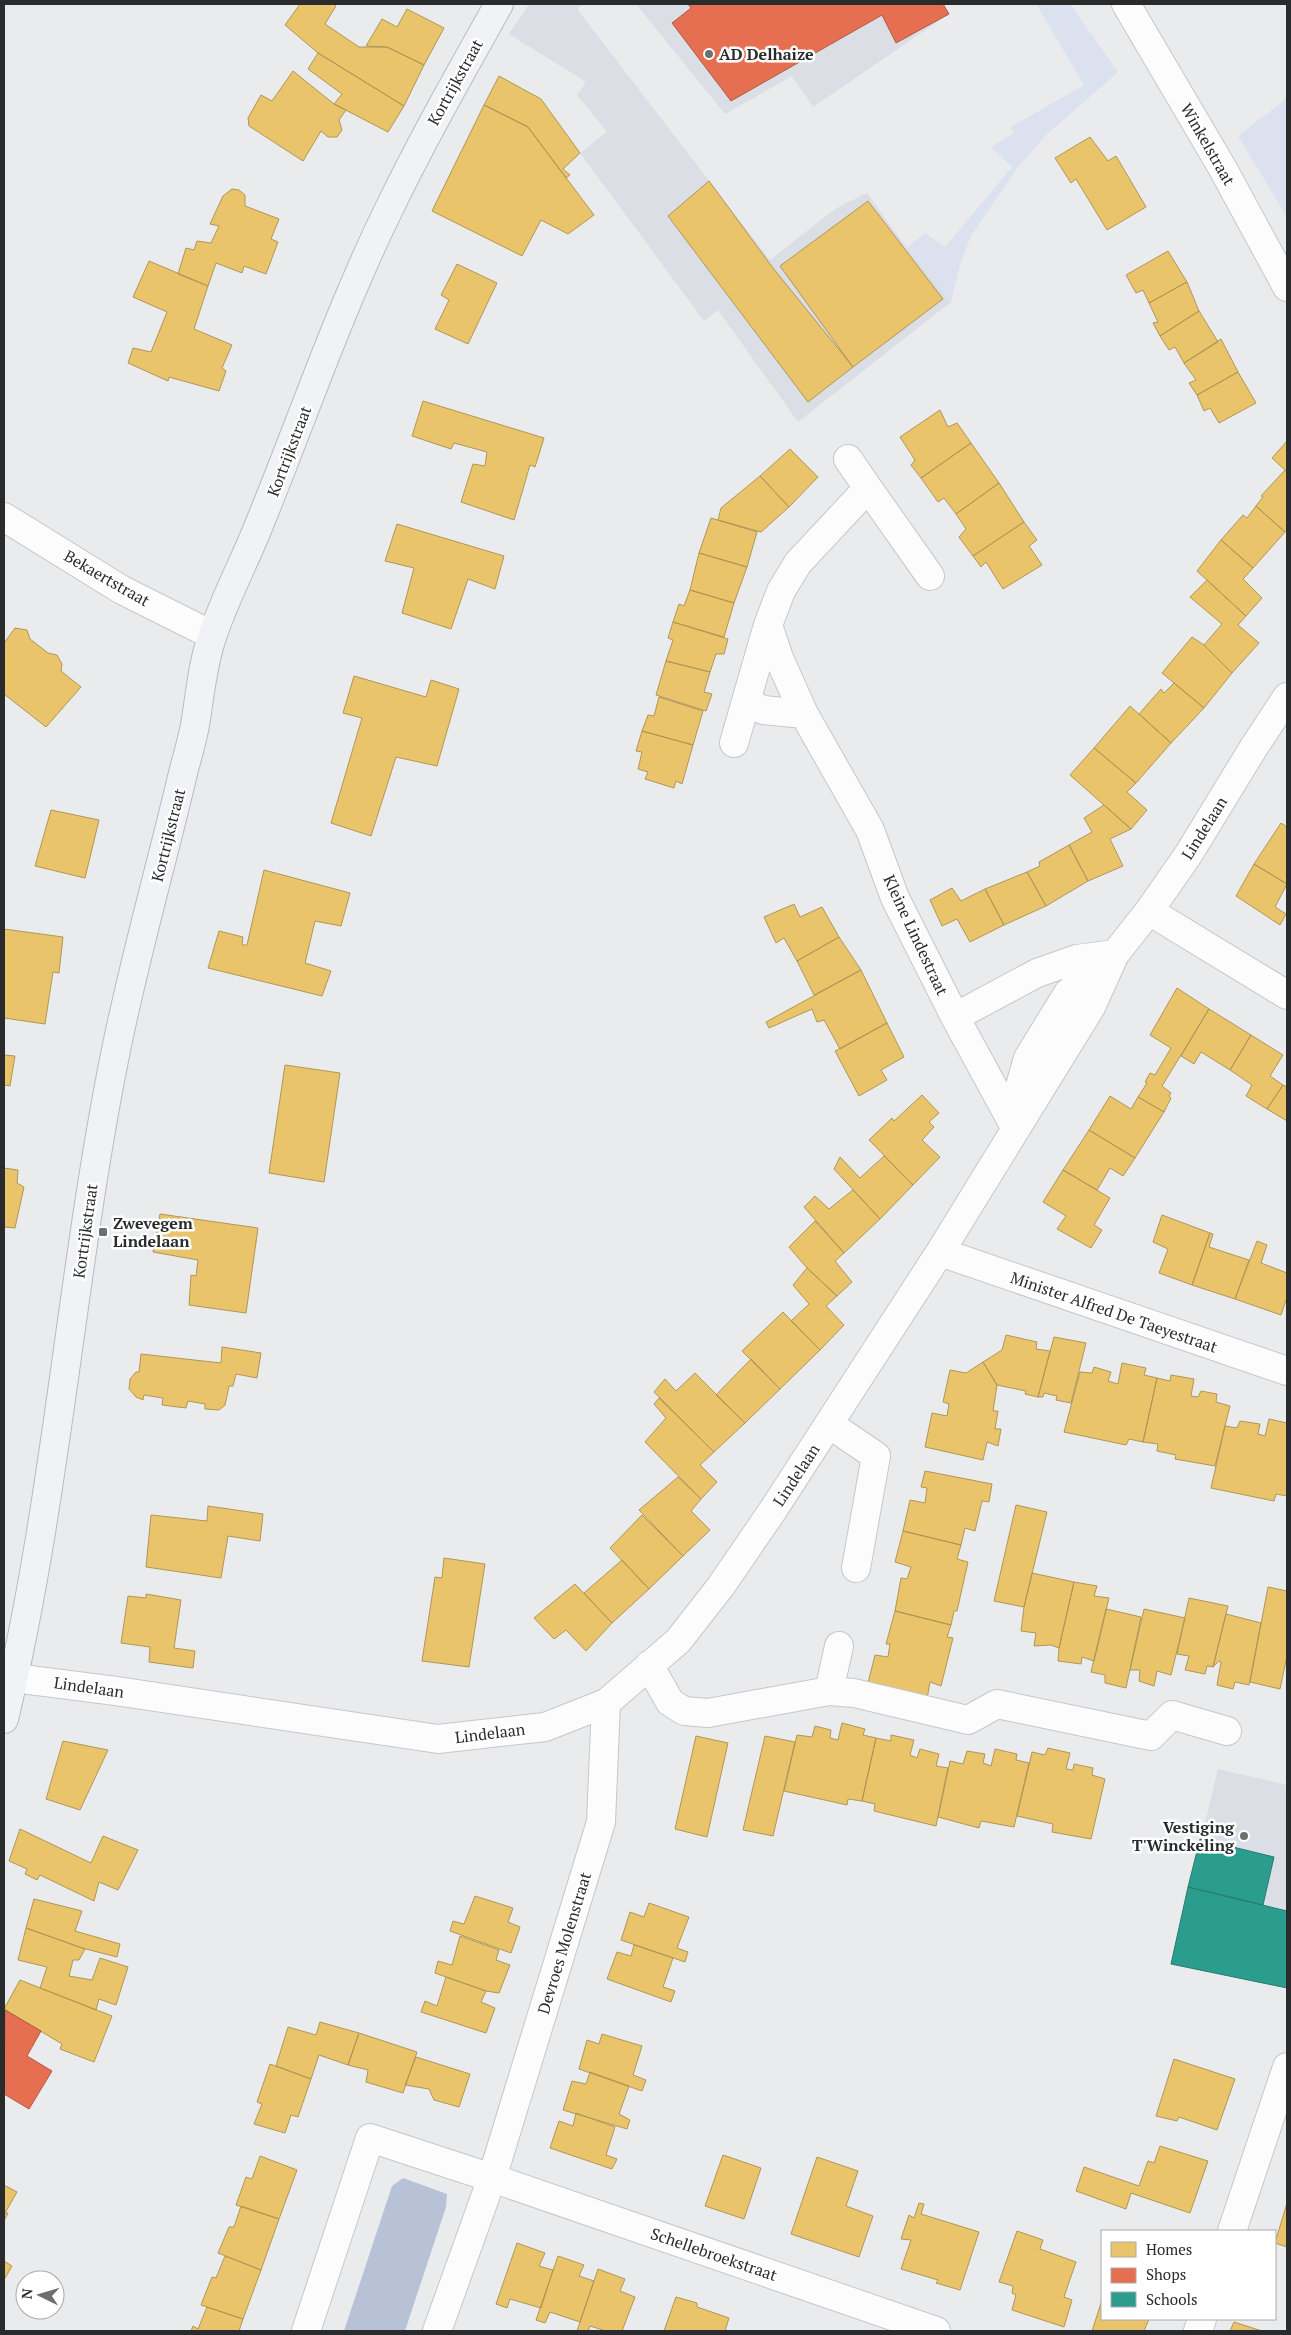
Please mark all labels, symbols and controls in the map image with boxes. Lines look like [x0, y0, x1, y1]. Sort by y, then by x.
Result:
street label: Kortrijkstraat [422, 35, 488, 129]
place label: AD Delhaize [719, 43, 814, 65]
marker: AD Delhaize [703, 48, 715, 60]
street label: Winkelstraat [1176, 99, 1240, 189]
street label: Kortrijkstraat [262, 402, 316, 499]
street label: Bekaertstraat [60, 545, 154, 611]
street label: Kortrijkstraat [146, 786, 190, 884]
street label: Lindelaan [1176, 792, 1232, 864]
street label: Kleine Lindestraat [878, 871, 954, 999]
street label: Kortrijkstraat [67, 1182, 103, 1280]
place label: Zwevegem Lindelaan [113, 1212, 193, 1252]
marker: Zwevegem Lindelaan [97, 1226, 109, 1238]
street label: Minister Alfred De Taeyestraat [1008, 1266, 1220, 1358]
street label: Lindelaan [768, 1439, 825, 1511]
street label: Lindelaan [53, 1671, 126, 1703]
street label: Lindelaan [454, 1718, 527, 1748]
place label: Vestiging T'Winckeling [1132, 1816, 1235, 1856]
marker: Vestiging T'Winckeling [1238, 1830, 1250, 1842]
street label: Devroes Molenstraat [532, 1869, 596, 2017]
street label: Schellebroekstraat [648, 2222, 780, 2286]
legend [1101, 2230, 1276, 2320]
text: Homes [1146, 2239, 1192, 2259]
text: Shops [1146, 2264, 1186, 2284]
north arrow [15, 2270, 65, 2320]
text: N [17, 2287, 37, 2300]
text: Schools [1146, 2289, 1197, 2309]

